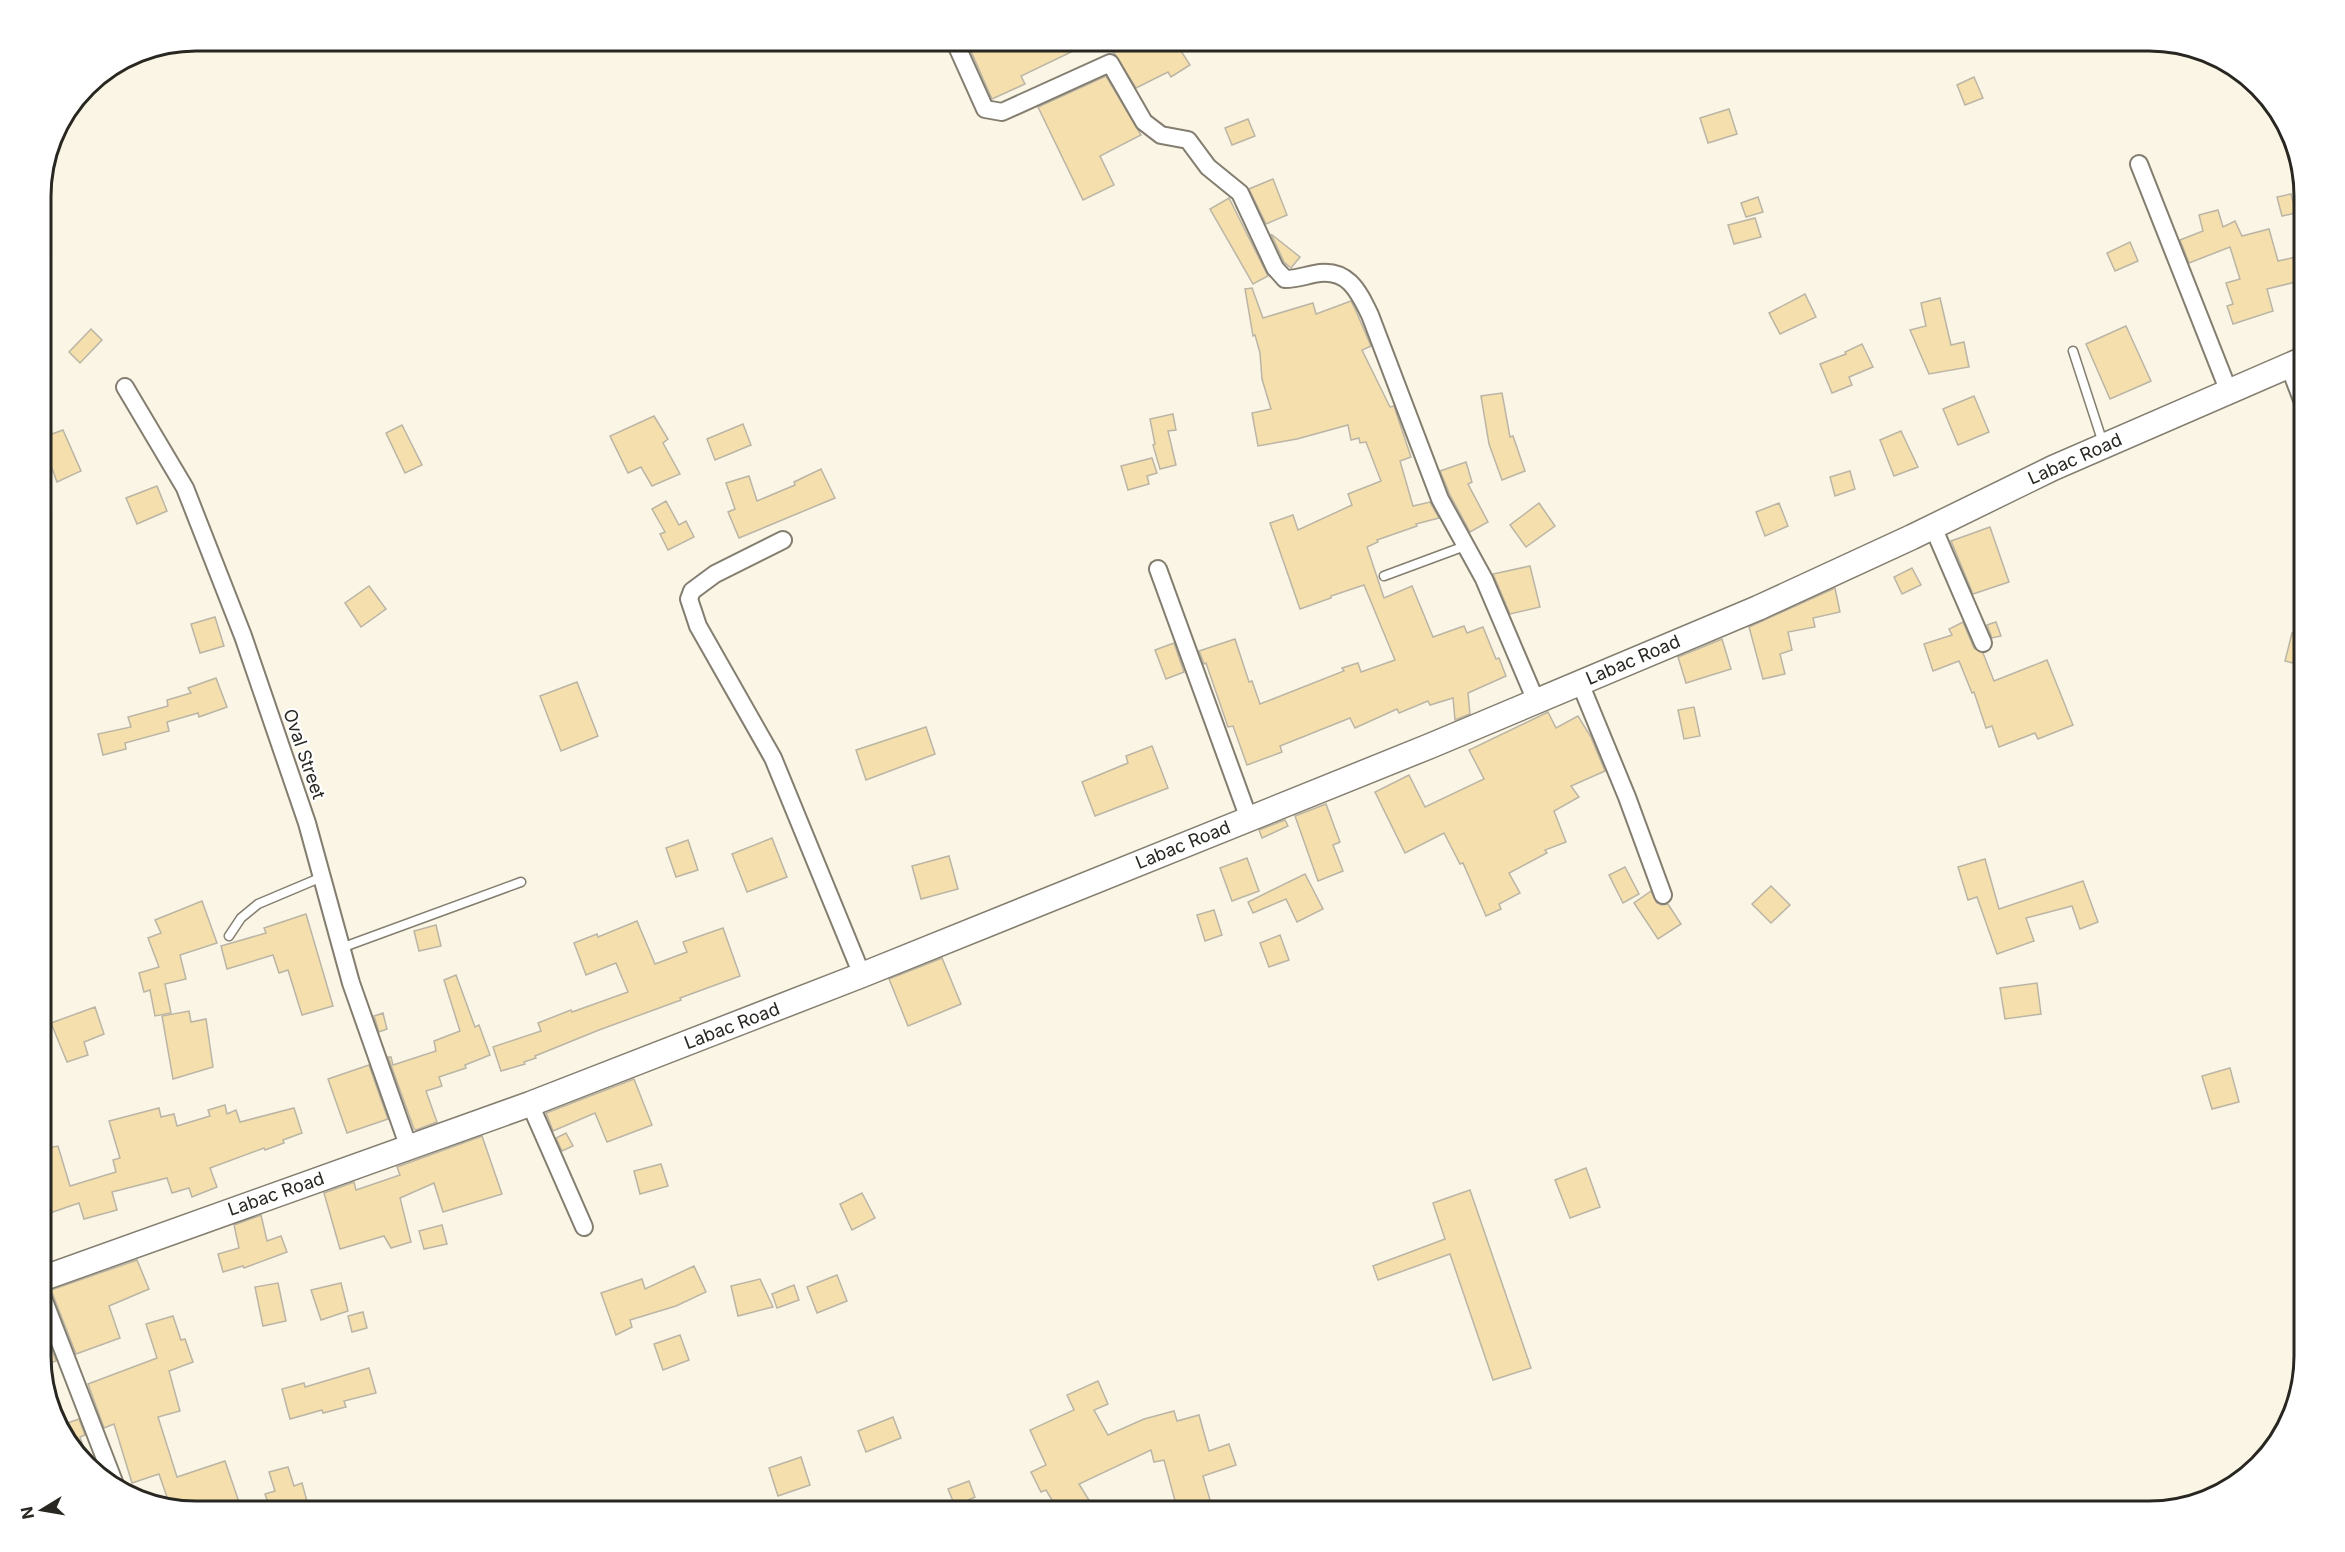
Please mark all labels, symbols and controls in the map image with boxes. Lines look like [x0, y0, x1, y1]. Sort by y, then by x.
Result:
street label: Labac Road [2025, 429, 2125, 489]
street label: Labac Road [1583, 630, 1683, 689]
street label: Oval Street [279, 706, 330, 802]
street label: Labac Road [1132, 816, 1233, 873]
street label: Labac Road [681, 998, 782, 1053]
street label: Labac Road [225, 1167, 327, 1220]
north arrow [12, 1480, 72, 1540]
text: N [16, 1505, 38, 1521]

